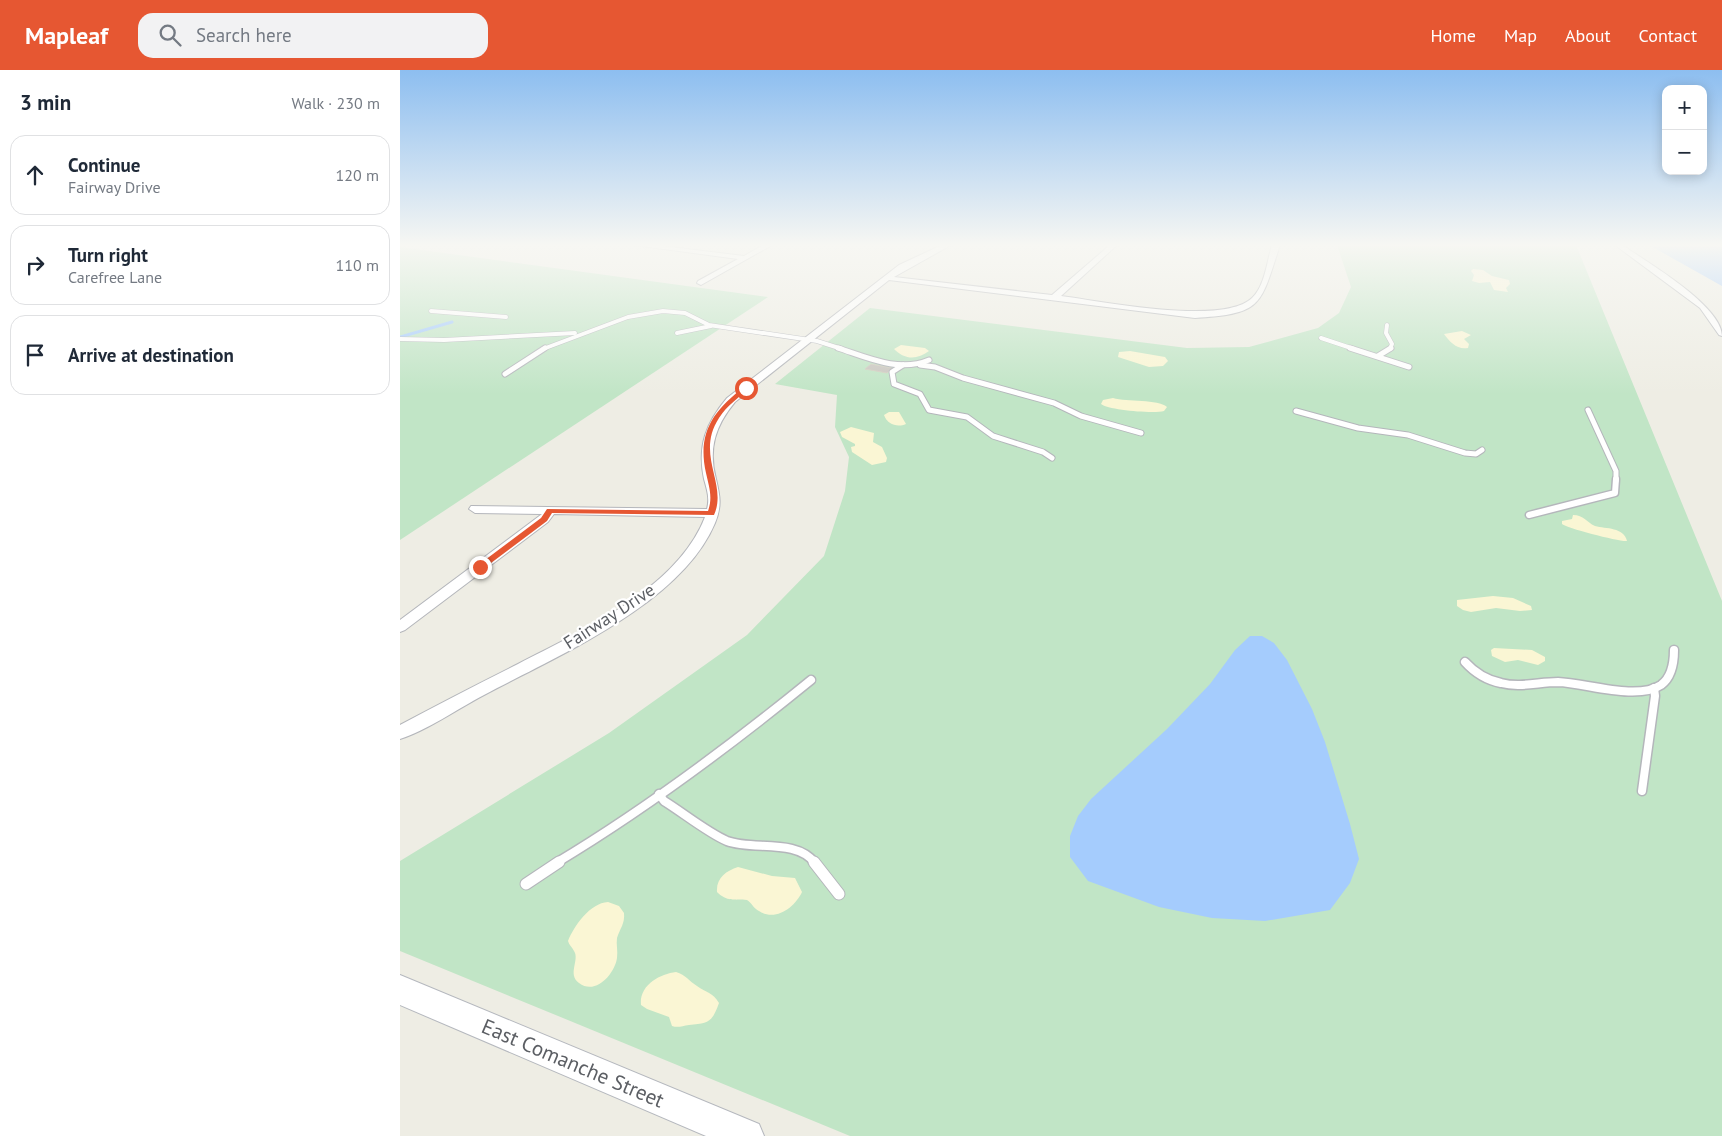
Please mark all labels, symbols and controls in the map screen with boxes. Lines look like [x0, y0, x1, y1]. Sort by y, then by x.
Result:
search box [138, 13, 488, 58]
text: Mapleaf [25, 20, 108, 51]
icon: search [156, 21, 184, 49]
text: Search here [196, 23, 292, 47]
text: Home [1430, 24, 1476, 47]
text: Map [1504, 24, 1537, 47]
text: About [1565, 24, 1611, 47]
text: Contact [1639, 24, 1697, 47]
map controls [1662, 85, 1707, 175]
button: + [1662, 85, 1707, 130]
text: 3 min [20, 89, 71, 116]
text: Walk · 230 m [291, 93, 380, 113]
button: − [1662, 130, 1707, 175]
text: Continue [68, 153, 140, 177]
icon: ahead [21, 161, 49, 189]
text: 120 m [336, 165, 379, 185]
text: Fairway Drive [68, 177, 161, 197]
text: Turn right [68, 243, 148, 267]
icon: right [21, 251, 49, 279]
text: 110 m [336, 255, 379, 275]
text: Carefree Lane [68, 267, 162, 287]
icon: arrive [21, 341, 49, 369]
text: Arrive at destination [68, 343, 234, 367]
route start [735, 377, 758, 400]
route end [469, 556, 492, 579]
street label: Fairway Drive [559, 578, 659, 654]
street label: East Comanche Street [478, 1012, 668, 1114]

